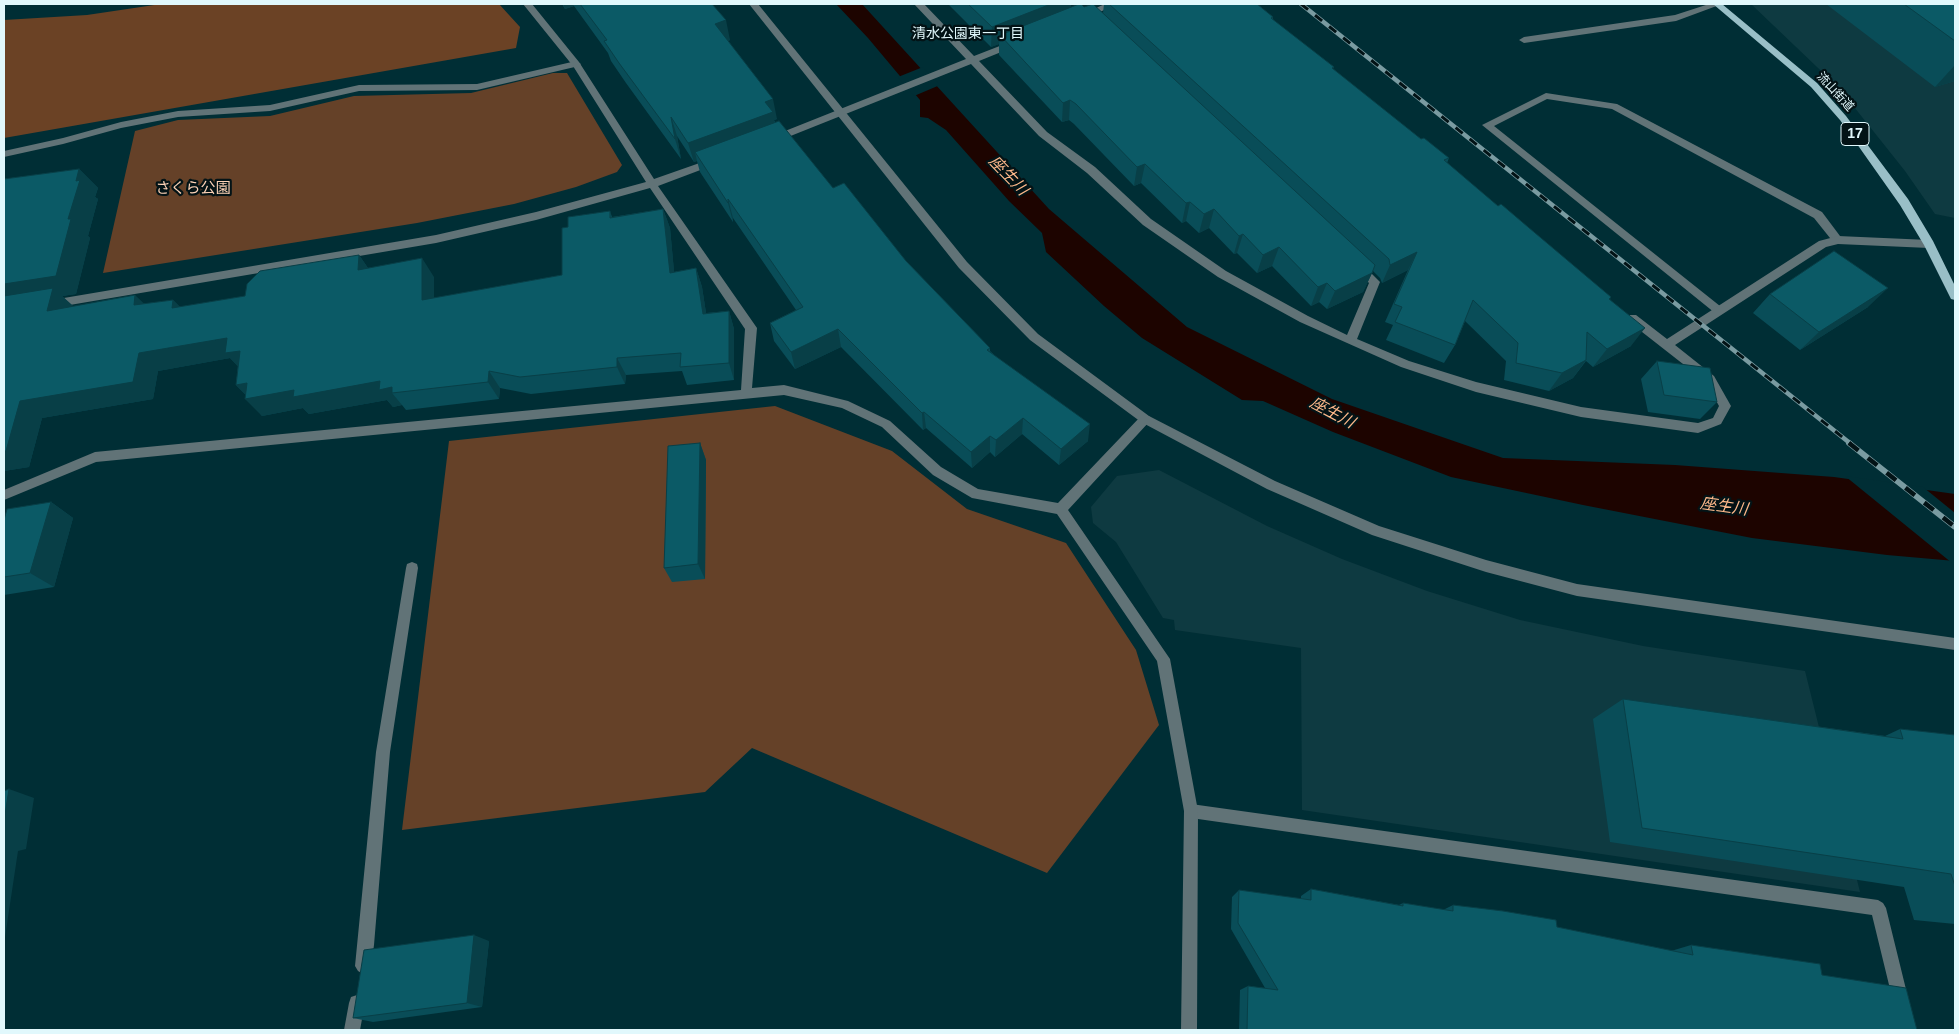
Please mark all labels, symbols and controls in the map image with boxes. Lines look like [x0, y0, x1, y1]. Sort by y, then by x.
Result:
district label: 清水公園東一丁目 [912, 26, 1024, 42]
street label: 流山街道 [1813, 70, 1857, 114]
road number: 17 [1841, 122, 1869, 146]
water label: 座生川 [984, 152, 1032, 200]
park label: さくら公園 [156, 180, 230, 198]
water label: 座生川 [1306, 393, 1358, 433]
water label: 座生川 [1699, 494, 1749, 520]

